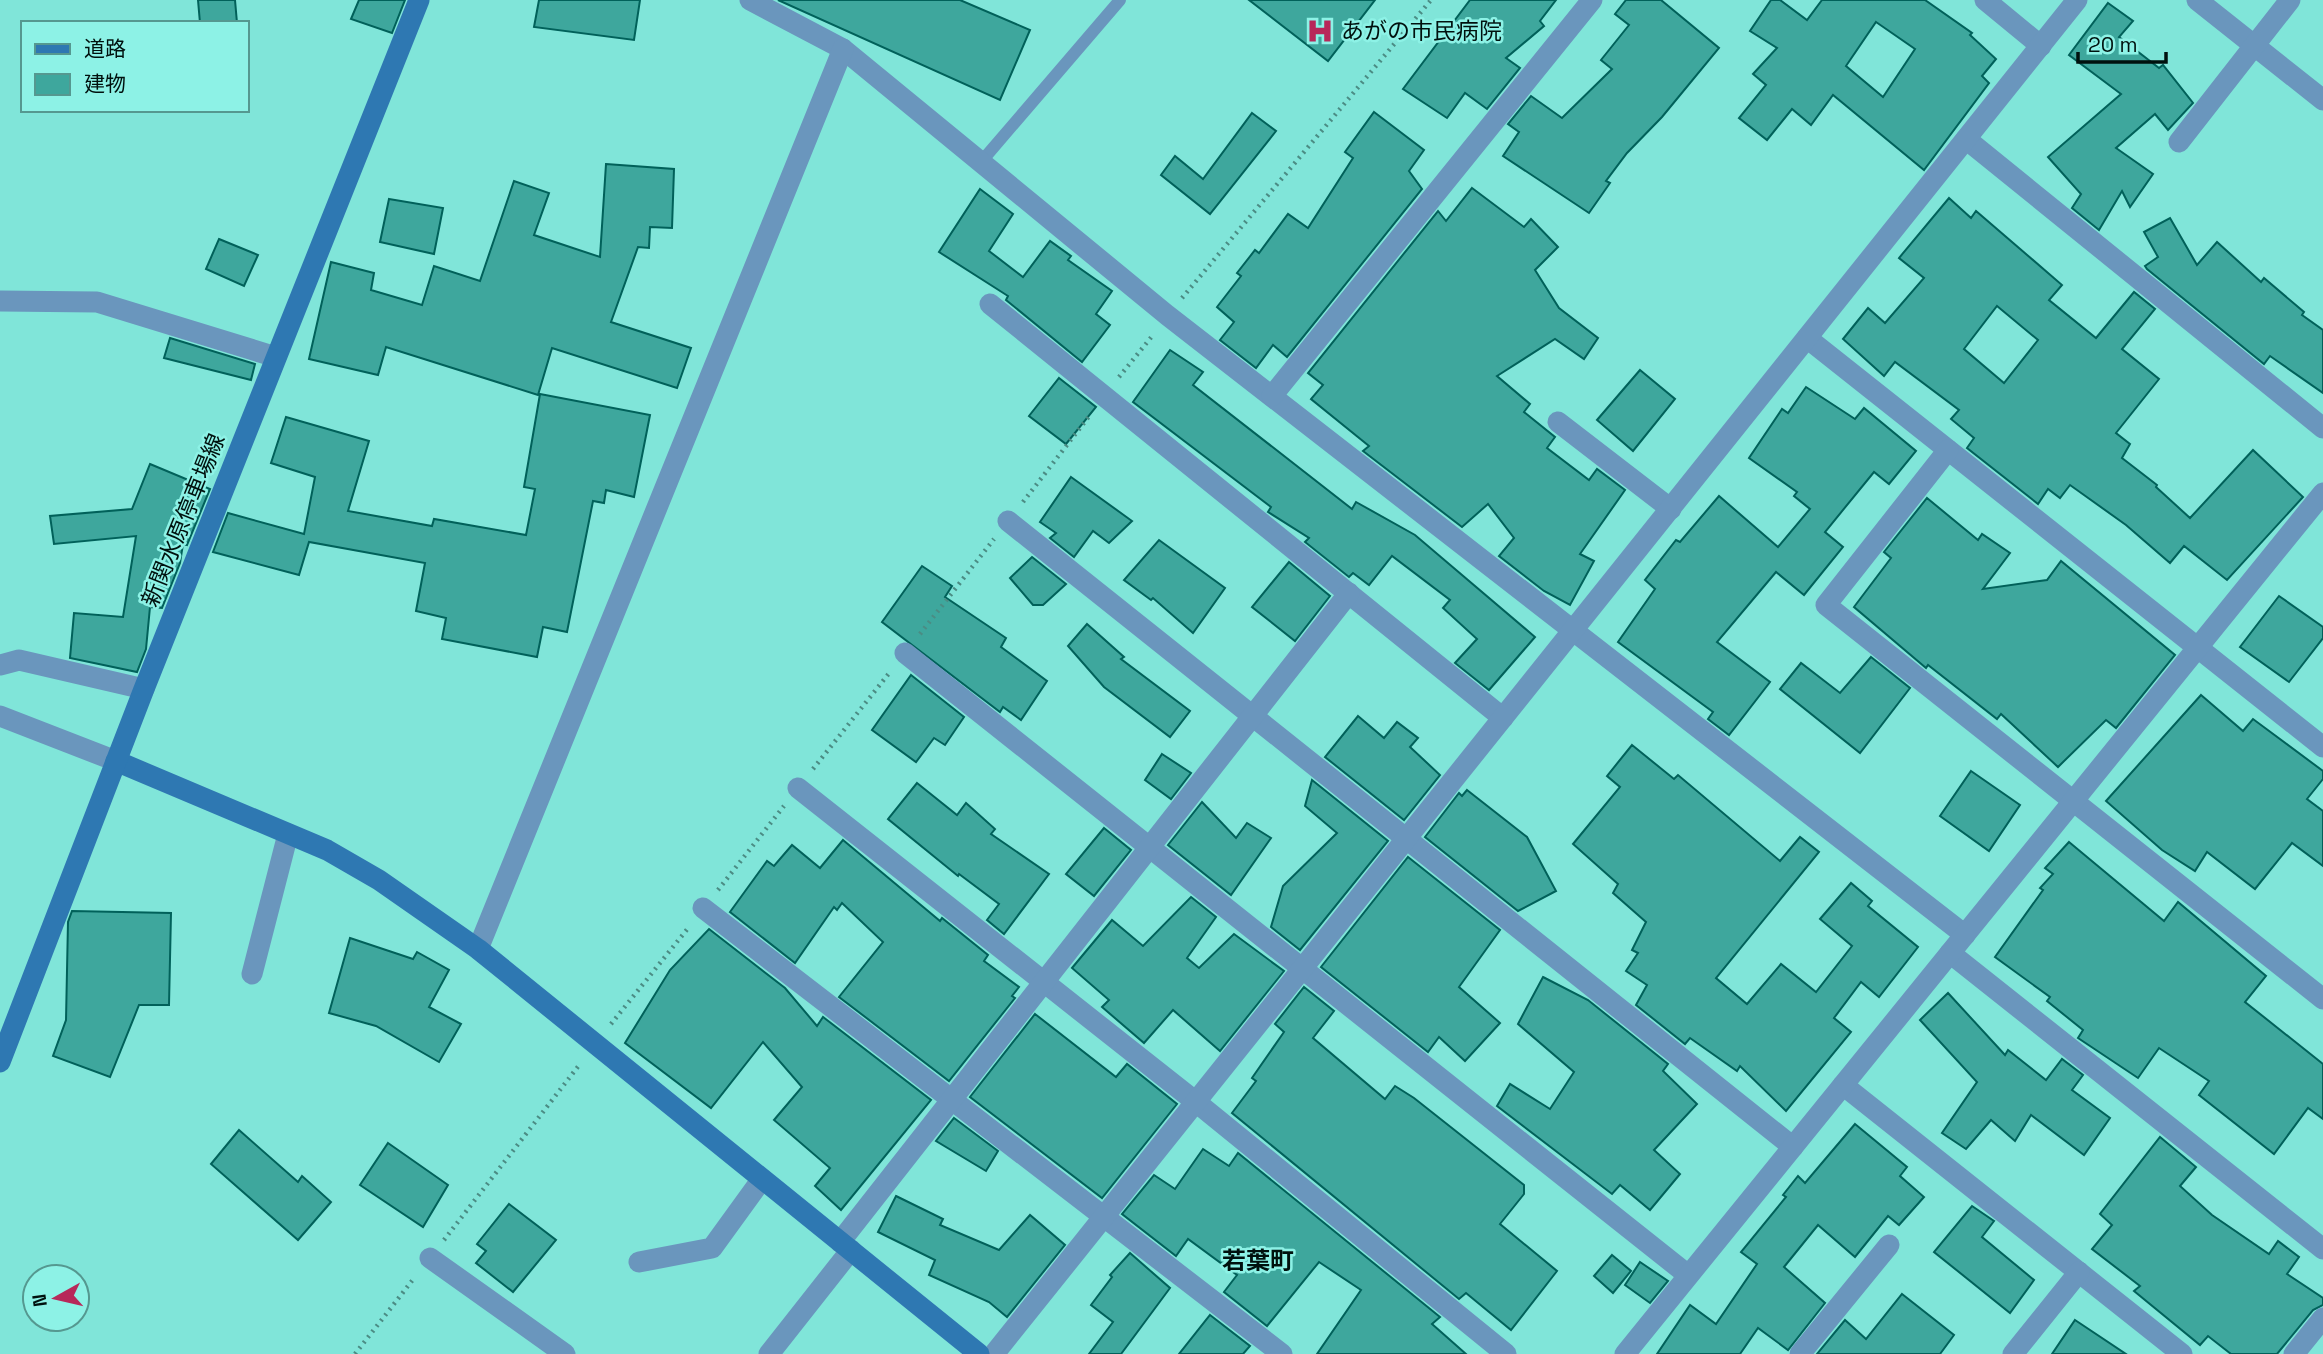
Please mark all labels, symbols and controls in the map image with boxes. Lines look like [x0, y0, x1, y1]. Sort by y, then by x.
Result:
hospital icon: あがの市民病院 [1305, 16, 1335, 46]
place label: あがの市民病院 [1341, 16, 1502, 46]
legend [21, 21, 248, 112]
scale bar [2078, 21, 2166, 65]
text: 20 m [2088, 31, 2138, 58]
text: 道路 [84, 35, 126, 62]
text: 建物 [84, 70, 126, 97]
street label: 新関水原停車場線 [135, 429, 231, 611]
district label: 若葉町 [1222, 1245, 1294, 1276]
north arrow [21, 1263, 91, 1333]
text: N [26, 1292, 53, 1308]

